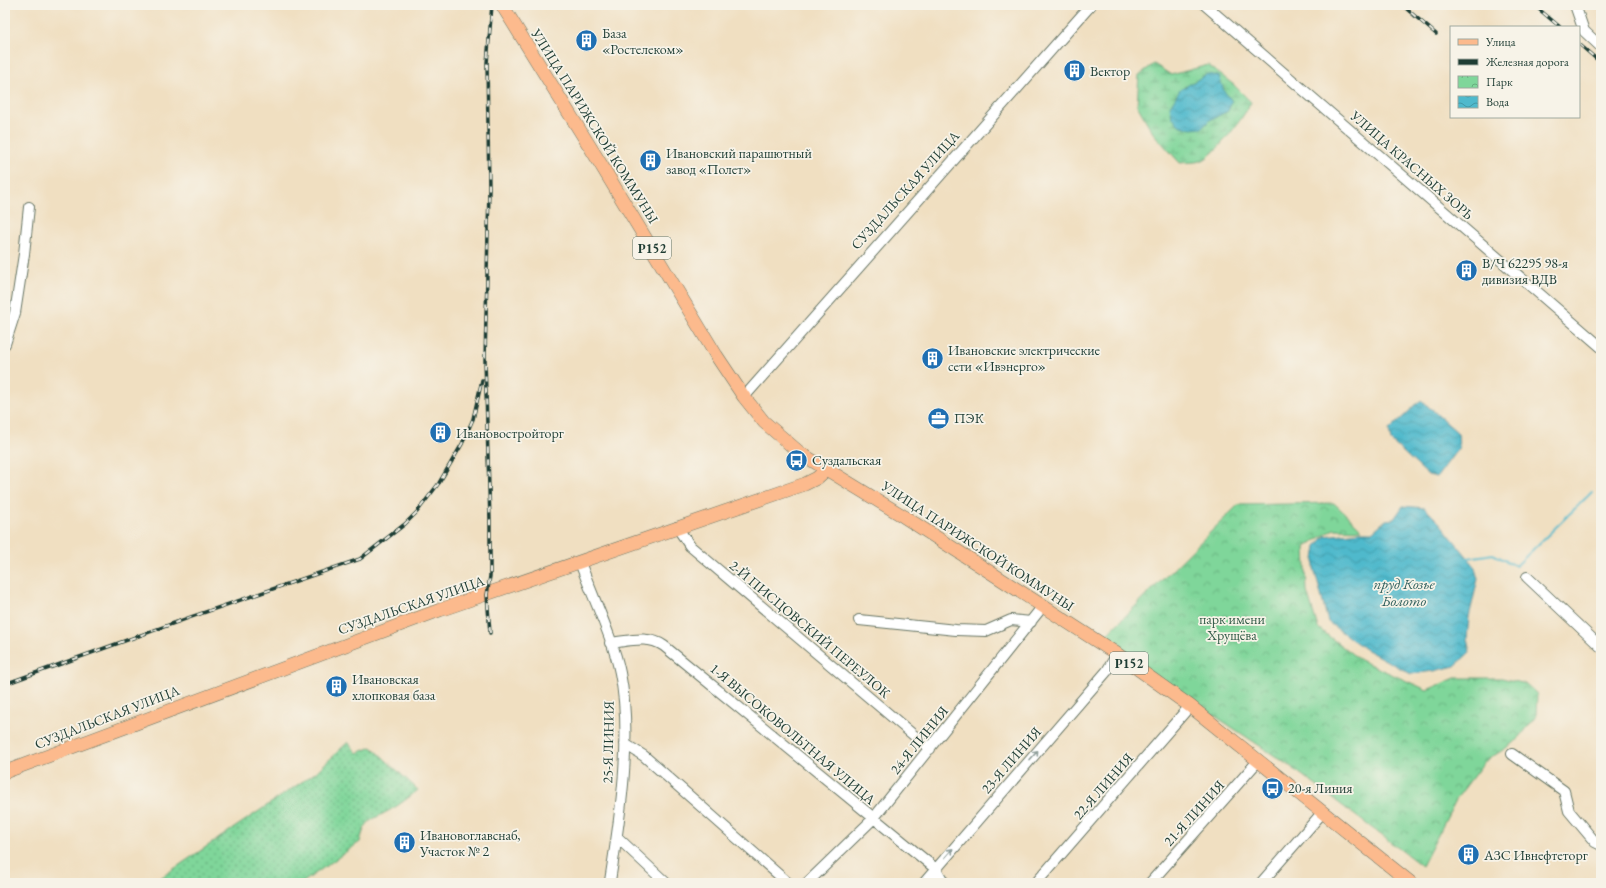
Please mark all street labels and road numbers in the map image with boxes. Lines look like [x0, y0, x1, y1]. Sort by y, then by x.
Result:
street label: УЛИЦА ПАРИЖСКОЙ КОММУНЫ [527, 24, 663, 227]
street label: УЛИЦА КРАСНЫХ ЗОРЬ [1346, 106, 1477, 223]
street label: СУЗДАЛЬСКАЯ УЛИЦА [847, 127, 963, 253]
road number: Р152 [633, 237, 671, 259]
street label: УЛИЦА ПАРИЖСКОЙ КОММУНЫ [877, 476, 1078, 615]
street label: 2-Й ПИСЦОВСКИЙ ПЕРЕУЛОК [726, 556, 895, 702]
street label: СУЗДАЛЬСКАЯ УЛИЦА [335, 571, 487, 639]
road number: Р152 [1110, 652, 1148, 674]
street label: 1-Я ВЫСОКОВОЛЬТНАЯ УЛИЦА [706, 659, 880, 809]
street label: СУЗДАЛЬСКАЯ УЛИЦА [32, 681, 182, 753]
street label: 25-Я ЛИНИЯ [598, 700, 618, 783]
street label: 24-Я ЛИНИЯ [886, 702, 952, 778]
street label: 23-Я ЛИНИЯ [977, 722, 1045, 797]
street label: 22-Я ЛИНИЯ [1069, 748, 1137, 823]
street label: 21-Я ЛИНИЯ [1160, 776, 1229, 850]

